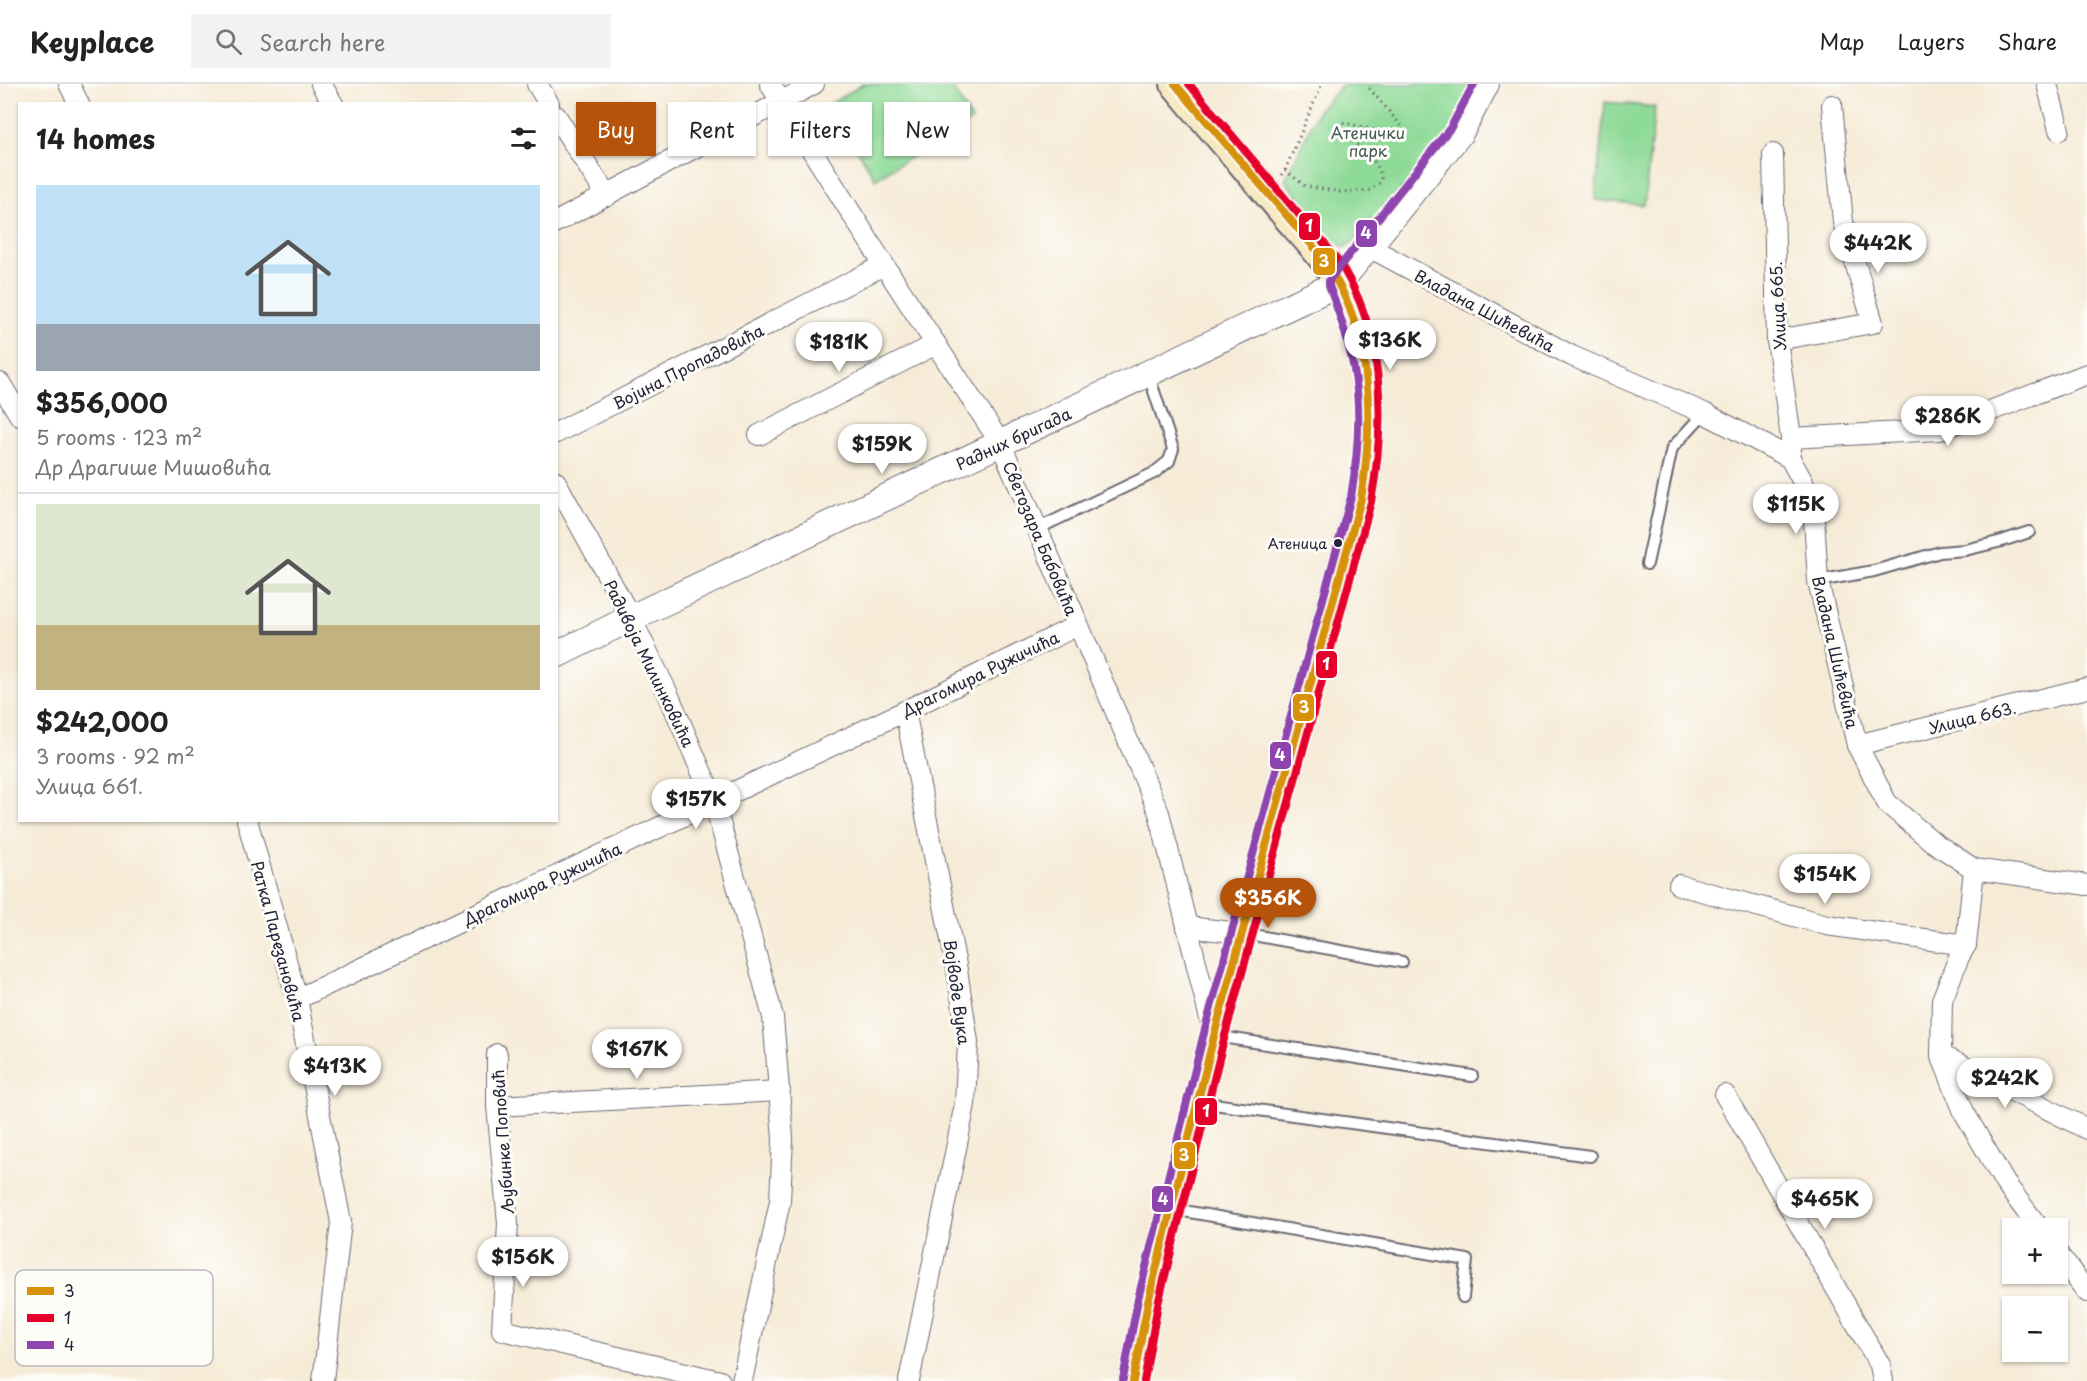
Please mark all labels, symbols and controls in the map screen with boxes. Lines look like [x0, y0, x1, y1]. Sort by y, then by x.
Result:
search box [191, 14, 611, 68]
text: Keyplace [30, 20, 155, 63]
icon: search [212, 25, 245, 58]
text: Search here [260, 25, 385, 58]
text: Map [1820, 25, 1864, 57]
text: Layers [1897, 25, 1965, 57]
text: Share [1998, 25, 2057, 57]
chip: Buy [576, 102, 656, 156]
chip: Rent [668, 102, 756, 156]
chip: Filters [768, 102, 872, 156]
chip: New [884, 102, 970, 156]
text: 14 homes [36, 119, 155, 158]
park label: Атенички парк [1331, 120, 1405, 162]
icon: filters [507, 122, 540, 155]
line badge: 1 [1298, 212, 1321, 241]
text: 1 [1305, 213, 1313, 237]
line badge: 4 [1355, 219, 1378, 248]
text: 4 [1361, 220, 1372, 244]
pin: $442K [1836, 223, 1920, 274]
icon: home [234, 224, 342, 332]
text: $442K [1844, 227, 1912, 257]
line badge: 3 [1312, 247, 1336, 276]
text: 3 [1319, 248, 1329, 272]
street label: Улица 665. [1763, 261, 1791, 351]
street label: Владана Шићевића [1411, 263, 1559, 357]
street label: Војина Пропадовића [608, 318, 768, 414]
pin: $136K [1348, 320, 1432, 371]
pin: $181K [797, 322, 881, 373]
text: $136K [1358, 324, 1422, 354]
text: $181K [810, 326, 868, 356]
text: $356,000 [36, 383, 168, 422]
pin: $286K [1906, 396, 1990, 447]
text: $286K [1915, 400, 1981, 430]
street label: Радних бригада [951, 401, 1075, 475]
text: 5 rooms · 123 m² [36, 422, 202, 452]
pin: $159K [840, 424, 924, 475]
text: $159K [852, 428, 912, 458]
text: Др Драгише Мишовића [36, 452, 271, 482]
street label: Светозара Бабовића [998, 457, 1084, 619]
pin: $115K [1754, 484, 1838, 535]
text: $115K [1767, 488, 1825, 518]
place label: Атеница [1268, 533, 1327, 554]
marker: Атеница [1332, 537, 1344, 549]
icon: home [234, 543, 342, 651]
street label: Владана Шићевића [1807, 573, 1865, 731]
street label: Радивоја Милинковића [599, 575, 701, 751]
street label: Драгомира Ружичића [896, 624, 1063, 722]
line badge: 1 [1315, 650, 1338, 679]
text: 1 [1322, 651, 1330, 675]
line badge: 3 [1292, 693, 1315, 722]
text: 3 [1299, 694, 1309, 718]
street label: Улица 663. [1926, 695, 2018, 739]
text: $242,000 [36, 702, 169, 741]
text: 3 rooms · 92 m² [36, 741, 195, 771]
line badge: 4 [1269, 741, 1292, 770]
text: 4 [1275, 742, 1286, 766]
text: Улица 661. [36, 771, 143, 801]
pin: $157K [654, 779, 738, 830]
text: $157K [666, 783, 726, 813]
street label: Драгомира Ружичића [458, 836, 625, 931]
pin: $154K [1783, 854, 1867, 905]
street label: Ратка Парезановића [246, 858, 312, 1024]
text: $154K [1793, 858, 1857, 888]
pin: $356K [1226, 878, 1310, 929]
text: $356K [1234, 882, 1302, 912]
street label: Војводе Вука [939, 938, 977, 1046]
pin: $167K [595, 1029, 679, 1080]
text: $167K [606, 1033, 668, 1063]
pin: $413K [293, 1046, 377, 1097]
text: $413K [303, 1050, 367, 1080]
pin: $242K [1963, 1058, 2047, 1109]
text: $242K [1971, 1062, 2039, 1092]
street label: Љубинке Поповић [485, 1069, 519, 1215]
line badge: 1 [1194, 1097, 1218, 1126]
text: 1 [1202, 1098, 1210, 1122]
line badge: 3 [1173, 1141, 1196, 1170]
text: 3 [1179, 1142, 1189, 1166]
pin: $465K [1783, 1179, 1867, 1230]
text: $465K [1791, 1183, 1859, 1213]
line badge: 4 [1151, 1185, 1174, 1213]
text: 4 [1158, 1186, 1169, 1210]
map controls [2002, 1218, 2068, 1362]
button: + [2002, 1218, 2068, 1284]
pin: $156K [481, 1237, 565, 1288]
text: $156K [491, 1241, 555, 1271]
legend [15, 1270, 213, 1366]
text: 3 [64, 1278, 75, 1302]
button: − [2002, 1296, 2068, 1362]
text: 1 [64, 1305, 71, 1329]
text: 4 [64, 1332, 75, 1356]

